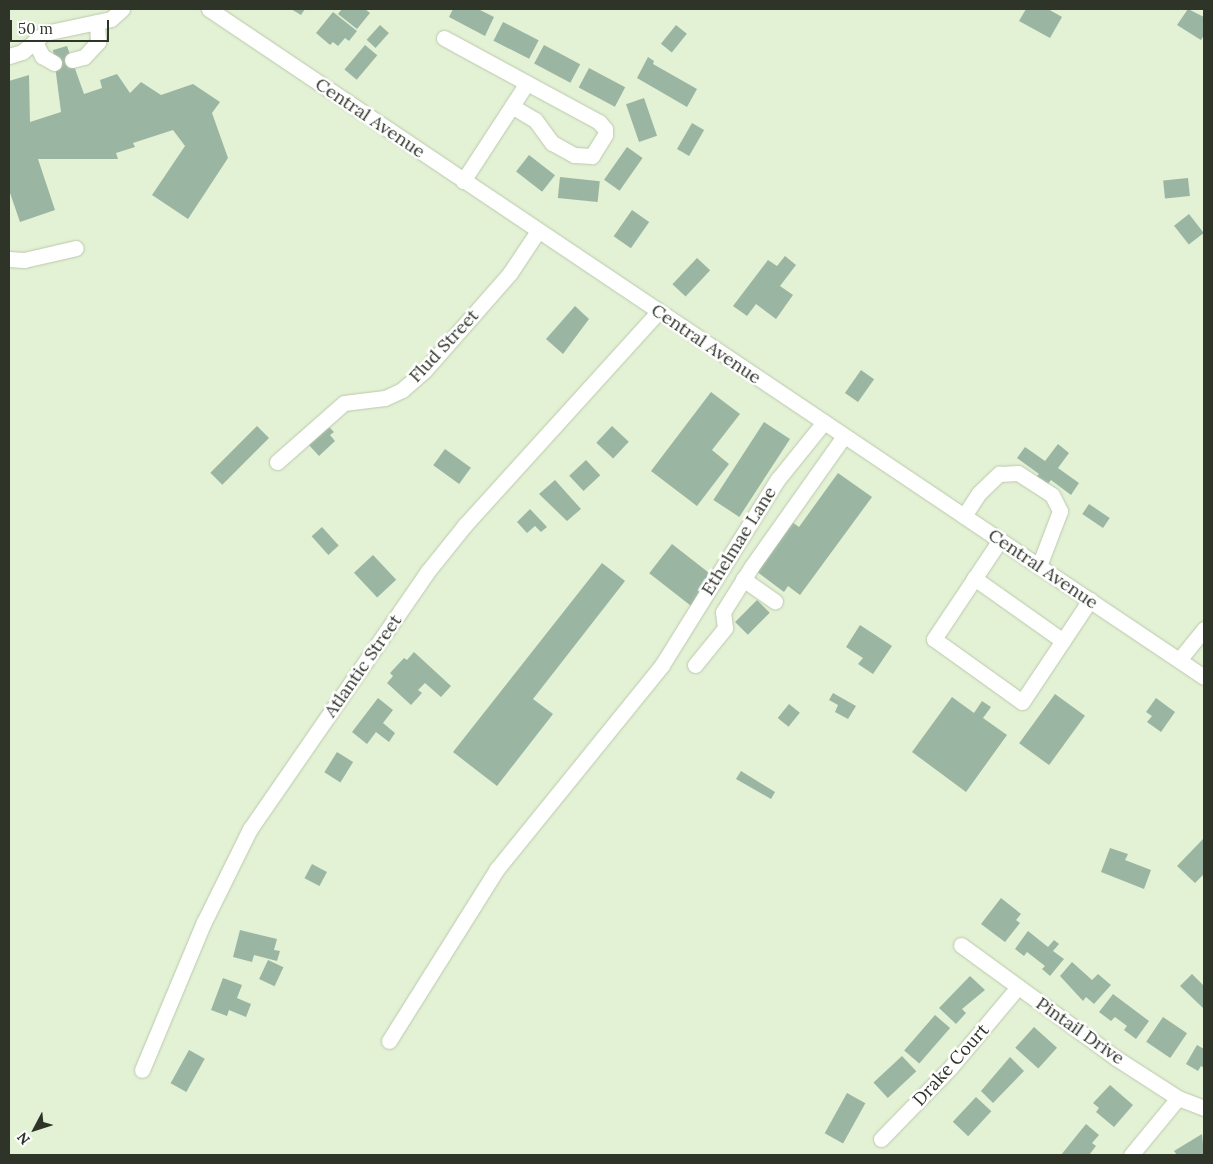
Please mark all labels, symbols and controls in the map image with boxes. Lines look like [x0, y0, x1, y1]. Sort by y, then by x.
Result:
scale bar [12, 10, 111, 42]
text: 50 m [18, 19, 53, 38]
street label: Central Avenue [311, 73, 429, 163]
street label: Central Avenue [647, 299, 765, 389]
street label: Flud Street [405, 305, 483, 387]
street label: Ethelmae Lane [697, 483, 781, 599]
street label: Central Avenue [984, 524, 1102, 614]
street label: Atlantic Street [320, 610, 406, 722]
street label: Pintail Drive [1032, 993, 1128, 1069]
street label: Drake Court [908, 1019, 994, 1111]
north arrow [10, 1104, 60, 1154]
text: N [13, 1129, 34, 1149]

